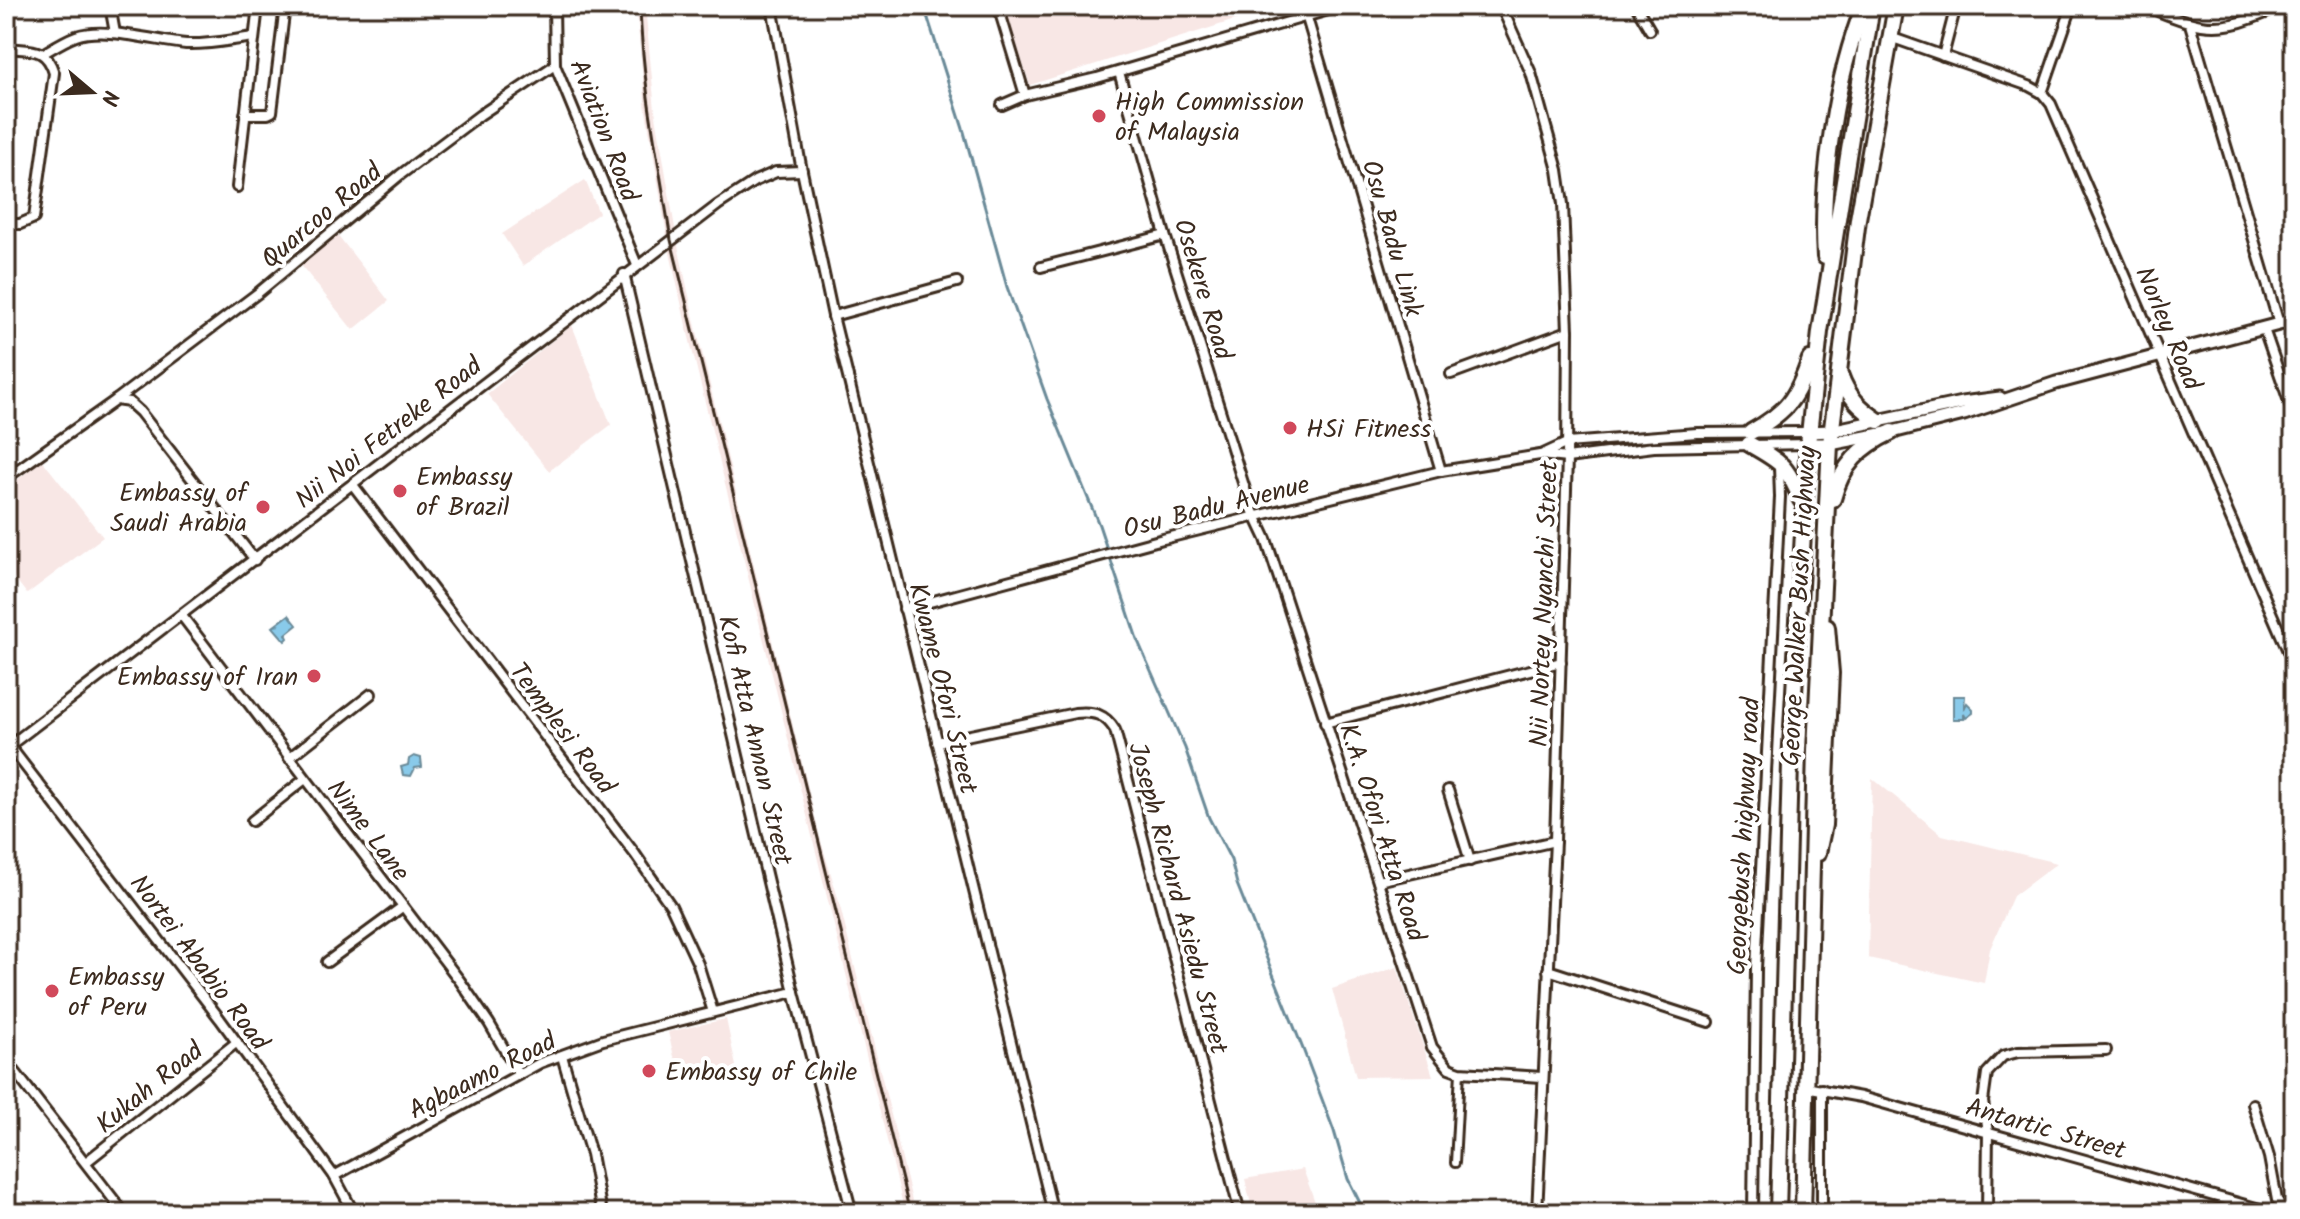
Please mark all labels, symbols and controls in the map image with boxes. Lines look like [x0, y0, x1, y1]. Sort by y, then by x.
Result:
north arrow [52, 52, 132, 132]
street label: Aviation Road [557, 53, 650, 209]
place label: High Commission of Malaysia [1115, 82, 1304, 154]
text: N [90, 85, 127, 110]
marker: High Commission of Malaysia [1090, 107, 1108, 125]
street label: Quarcoo Road [252, 152, 393, 280]
street label: Osu Badu Link [1349, 155, 1434, 323]
street label: Osekere Road [1161, 214, 1244, 366]
street label: Norley Road [2122, 260, 2212, 398]
street label: Nii Noi Fetreke Road [286, 346, 493, 520]
place label: HSi Fitness [1306, 409, 1431, 451]
marker: HSi Fitness [1281, 419, 1299, 437]
street label: George Walker Bush Highway [1771, 444, 1829, 767]
place label: Embassy of Brazil [416, 457, 513, 529]
street label: Nii Nortey Nyanchi Street [1519, 459, 1571, 748]
street label: Osu Badu Avenue [1119, 464, 1315, 551]
place label: Embassy of Saudi Arabia [110, 473, 249, 545]
marker: Embassy of Brazil [391, 482, 409, 500]
marker: Embassy of Saudi Arabia [254, 498, 272, 516]
street label: Kwame Ofori Street [895, 578, 989, 800]
street label: Kofi Atta Annan Street [705, 611, 803, 871]
street label: Templesi Road [498, 654, 626, 805]
place label: Embassy of Iran [117, 657, 298, 699]
marker: Embassy of Iran [305, 667, 323, 685]
street label: Georgebush highway road [1717, 695, 1773, 976]
street label: K.A. Ofori Atta Road [1326, 718, 1437, 948]
street label: Joseph Richard Asiedu Street [1115, 738, 1239, 1060]
street label: Nime Lane [315, 771, 420, 891]
street label: Nortei Ababio Road [118, 866, 280, 1061]
place label: Embassy of Peru [68, 957, 165, 1029]
marker: Embassy of Peru [43, 982, 61, 1000]
street label: Agbaamo Road [402, 1021, 565, 1132]
street label: Kukah Road [87, 1031, 214, 1145]
place label: Embassy of Chile [665, 1052, 858, 1094]
marker: Embassy of Chile [640, 1062, 658, 1080]
street label: Antartic Street [1960, 1087, 2131, 1173]

